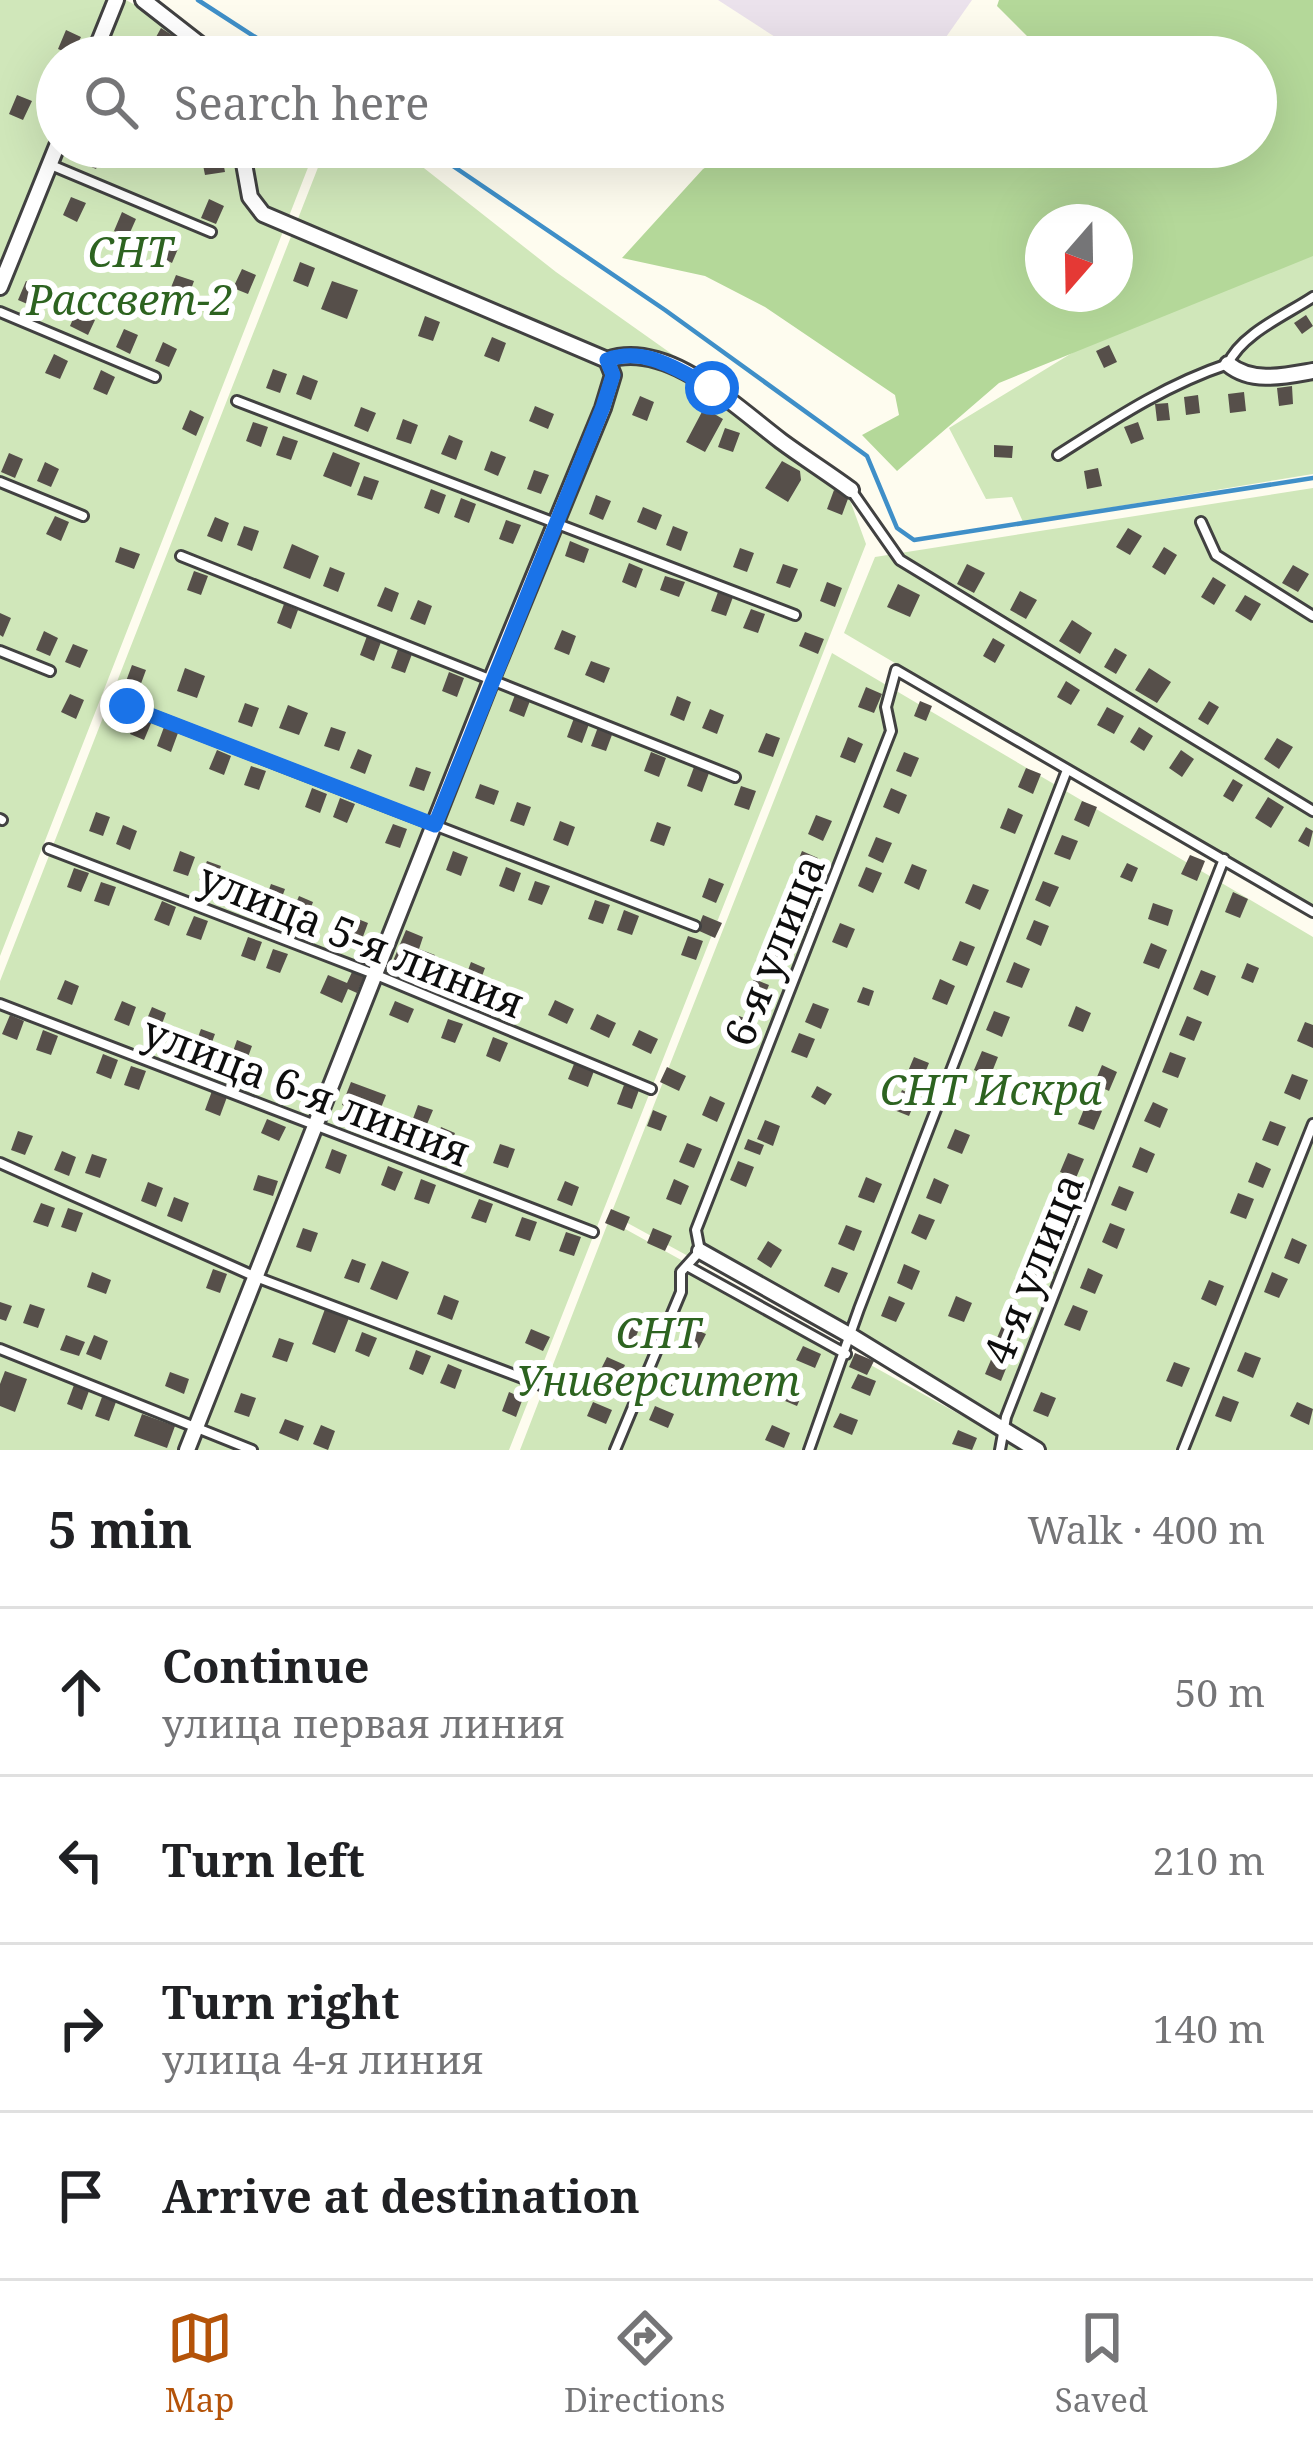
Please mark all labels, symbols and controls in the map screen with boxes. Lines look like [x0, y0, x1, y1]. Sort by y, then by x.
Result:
search box [36, 36, 1277, 168]
icon: search [78, 69, 144, 135]
text: Search here [174, 72, 429, 133]
north arrow [1025, 204, 1133, 312]
park label: СНТ Рассвет-2 [26, 222, 233, 327]
route start [685, 361, 739, 415]
route end [100, 679, 154, 733]
street label: 6-я улица [709, 846, 837, 1054]
street label: улица 5-я линия [191, 848, 533, 1030]
street label: улица 6-я линия [135, 1001, 479, 1179]
park label: СНТ Искра [880, 1060, 1103, 1117]
street label: 4-я улица [968, 1164, 1096, 1372]
park label: СНТ Университет [516, 1303, 800, 1408]
text: 5 min [48, 1493, 192, 1563]
text: Walk · 400 m [1028, 1502, 1265, 1555]
text: Continue [162, 1635, 370, 1696]
icon: ahead [48, 1659, 114, 1725]
text: 50 m [1174, 1665, 1265, 1718]
text: улица первая линия [162, 1696, 565, 1749]
icon: left [48, 1827, 114, 1893]
text: Turn left [162, 1829, 365, 1890]
text: 210 m [1153, 1833, 1265, 1886]
text: Turn right [162, 1971, 399, 2032]
icon: right [48, 1995, 114, 2061]
text: 140 m [1153, 2001, 1265, 2054]
text: улица 4-я линия [162, 2032, 484, 2085]
icon: arrive [48, 2163, 114, 2229]
text: Arrive at destination [162, 2165, 640, 2226]
tab: Map [165, 2305, 235, 2422]
tab: Directions [564, 2305, 725, 2422]
tab: Saved [1055, 2305, 1148, 2422]

